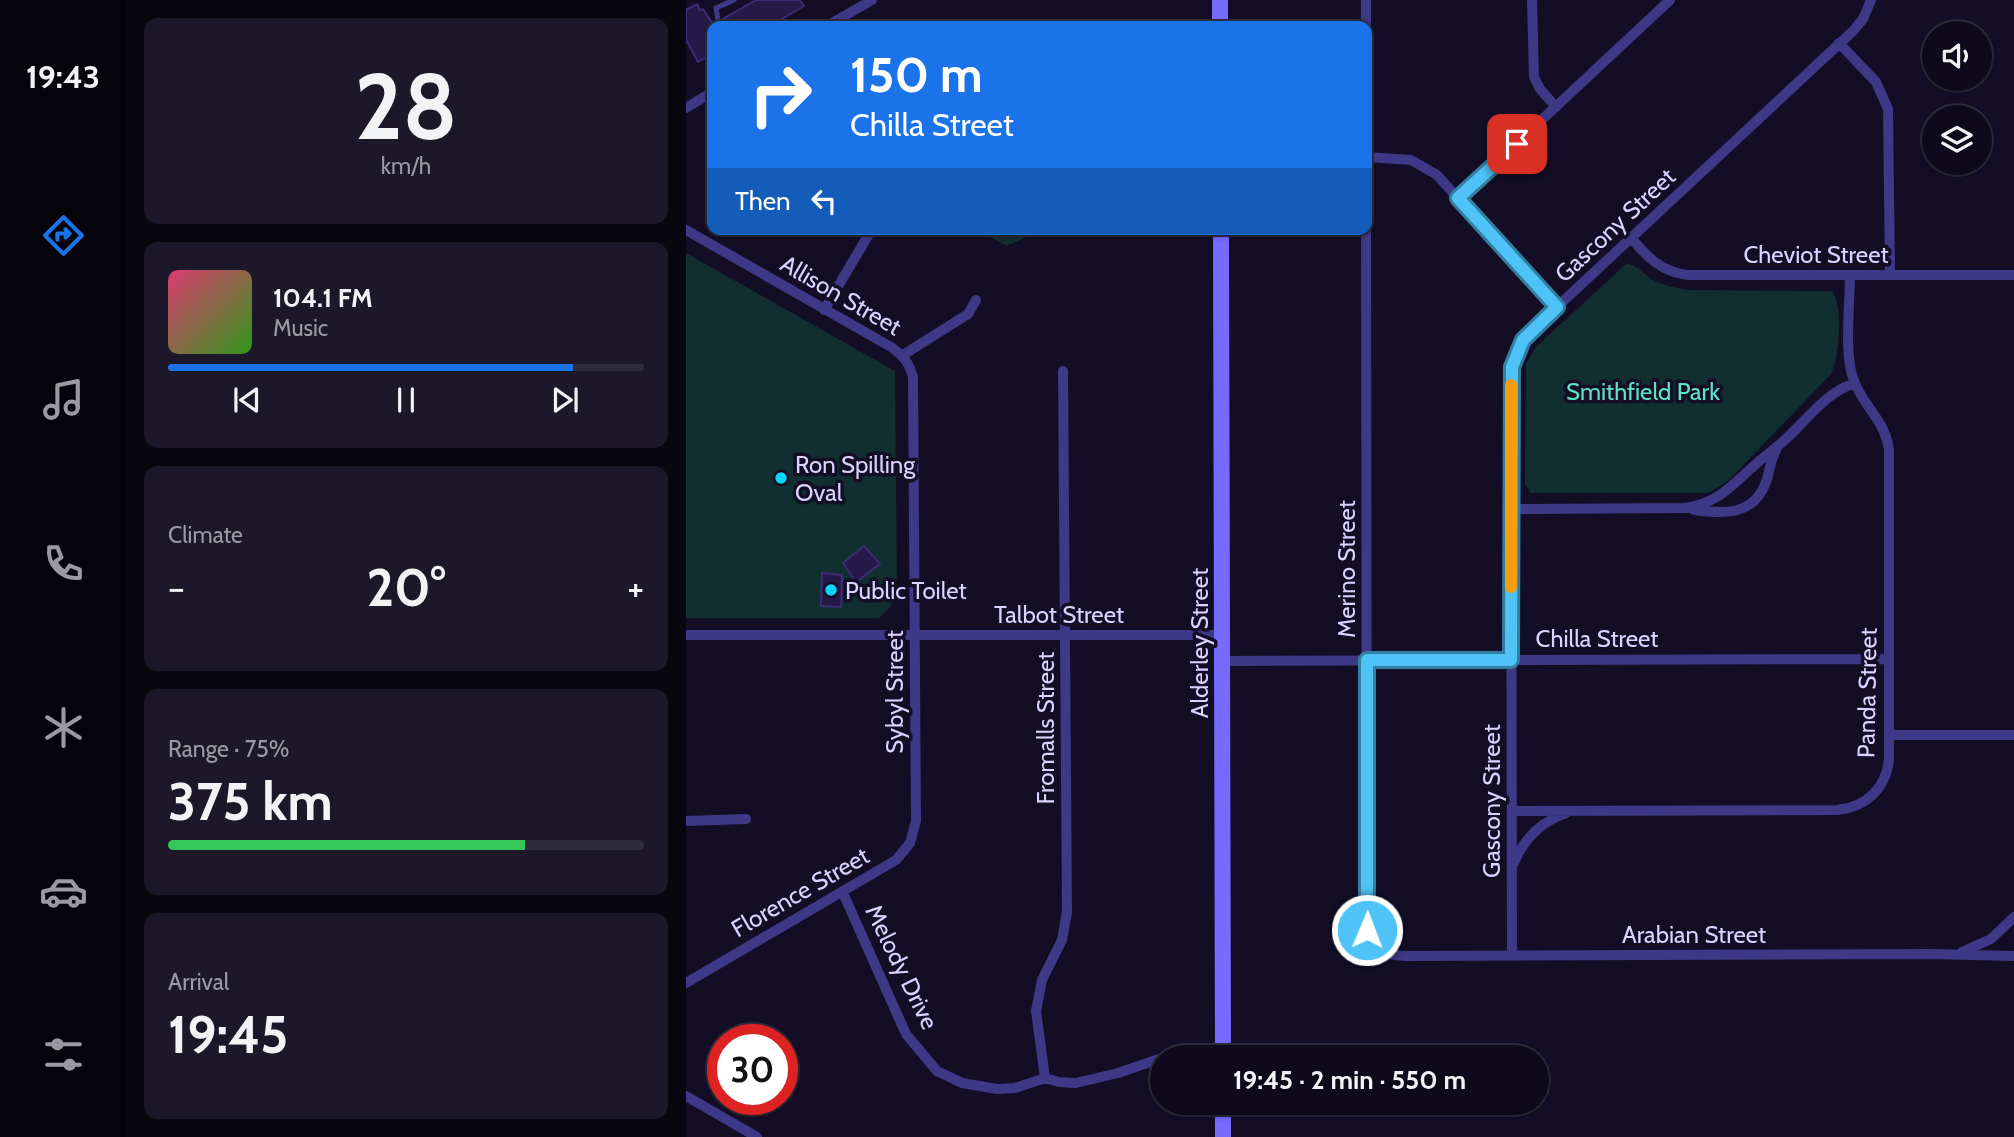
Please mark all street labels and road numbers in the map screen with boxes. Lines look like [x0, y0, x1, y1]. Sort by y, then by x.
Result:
street label: Gascony Street [1549, 162, 1681, 288]
street label: Cheviot Street [1743, 240, 1889, 269]
street label: Allison Street [775, 249, 907, 341]
street label: Merino Street [1332, 500, 1361, 638]
street label: Alderley Street [1185, 568, 1214, 718]
street label: Talbot Street [994, 600, 1124, 629]
street label: Chilla Street [1536, 624, 1658, 653]
street label: Panda Street [1851, 628, 1883, 758]
street label: Sybyl Street [880, 630, 909, 754]
street label: Fromalls Street [1031, 652, 1060, 804]
street label: Gascony Street [1477, 724, 1506, 878]
street label: Florence Street [726, 841, 874, 943]
street label: Melody Drive [859, 900, 945, 1034]
street label: Arabian Street [1622, 920, 1766, 949]

